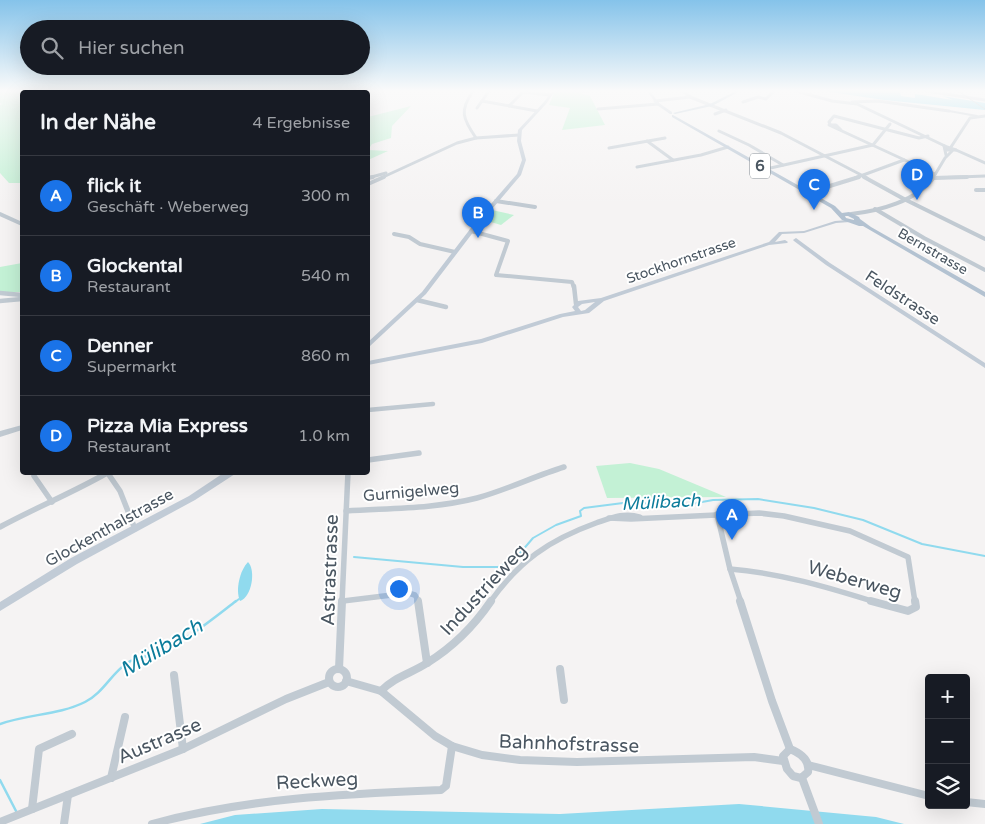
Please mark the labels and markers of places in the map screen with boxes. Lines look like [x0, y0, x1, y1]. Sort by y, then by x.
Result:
pin: D [901, 159, 933, 200]
pin: C [798, 169, 830, 210]
pin: B [462, 197, 494, 238]
pin: A [716, 499, 748, 540]

